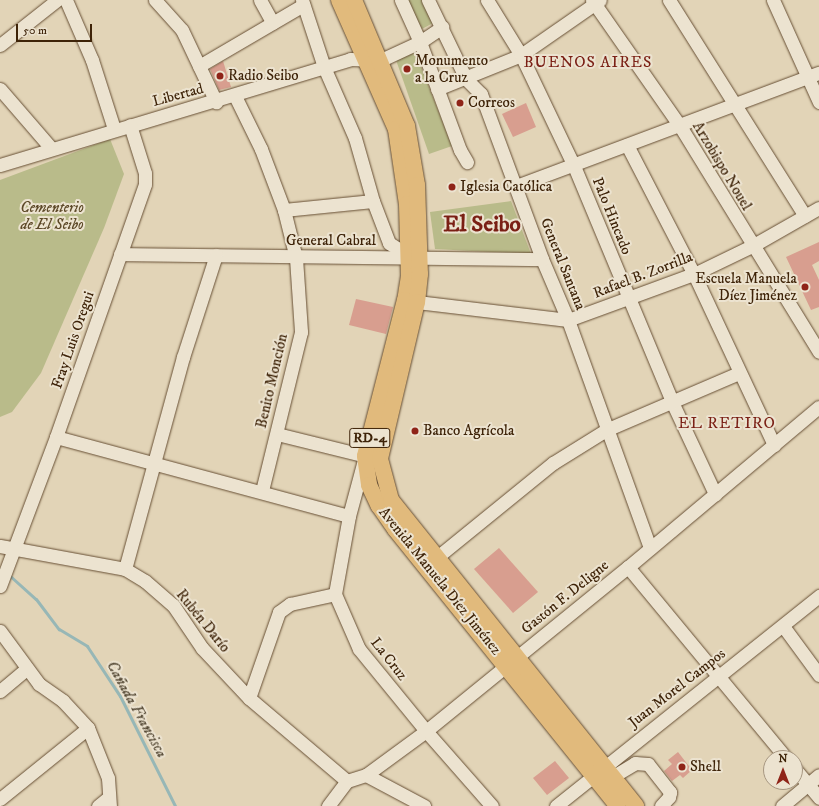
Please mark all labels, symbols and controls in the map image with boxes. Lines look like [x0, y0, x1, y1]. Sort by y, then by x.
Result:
scale bar [18, 16, 94, 42]
text: 50 m [23, 23, 47, 38]
place label: Monumento a la Cruz [415, 51, 488, 86]
district label: BUENOS AIRES [524, 52, 652, 72]
marker: Monumento a la Cruz [402, 64, 412, 74]
place label: Radio Seibo [228, 67, 298, 85]
marker: Radio Seibo [215, 71, 225, 81]
street label: Libertad [150, 80, 206, 110]
place label: Correos [468, 94, 515, 112]
marker: Correos [455, 98, 465, 108]
street label: Arzobispo Nouel [689, 118, 755, 214]
street label: Palo Hincado [588, 175, 636, 257]
place label: Iglesia Católica [460, 178, 552, 196]
marker: Iglesia Católica [447, 182, 457, 192]
park label: Cementerio de El Seibo [20, 198, 84, 233]
district label: El Seibo [443, 211, 521, 239]
street label: General Santana [536, 215, 590, 313]
street label: General Cabral [286, 232, 376, 250]
street label: Rafael B. Zorrilla [591, 248, 695, 302]
place label: Escuela Manuela Díez Jiménez [695, 269, 797, 304]
marker: Escuela Manuela Díez Jiménez [800, 282, 810, 292]
street label: Fray Luis Oregui [48, 289, 98, 391]
street label: Benito Monción [252, 332, 292, 430]
district label: EL RETIRO [678, 413, 776, 433]
place label: Banco Agrícola [423, 422, 514, 440]
road number: RD-4 [349, 426, 391, 450]
marker: Banco Agrícola [410, 426, 420, 436]
street label: Avenida Manuela Díez Jiménez [375, 504, 505, 658]
street label: Gastón F. Deligne [518, 556, 612, 638]
street label: Rubén Darío [172, 586, 234, 656]
street label: La Cruz [367, 634, 411, 684]
street label: Juan Morel Campos [625, 645, 729, 731]
water label: Cañada Francisca [102, 657, 172, 761]
north arrow [763, 750, 803, 790]
text: N [778, 752, 788, 766]
place label: Shell [690, 758, 721, 776]
marker: Shell [677, 762, 687, 772]

